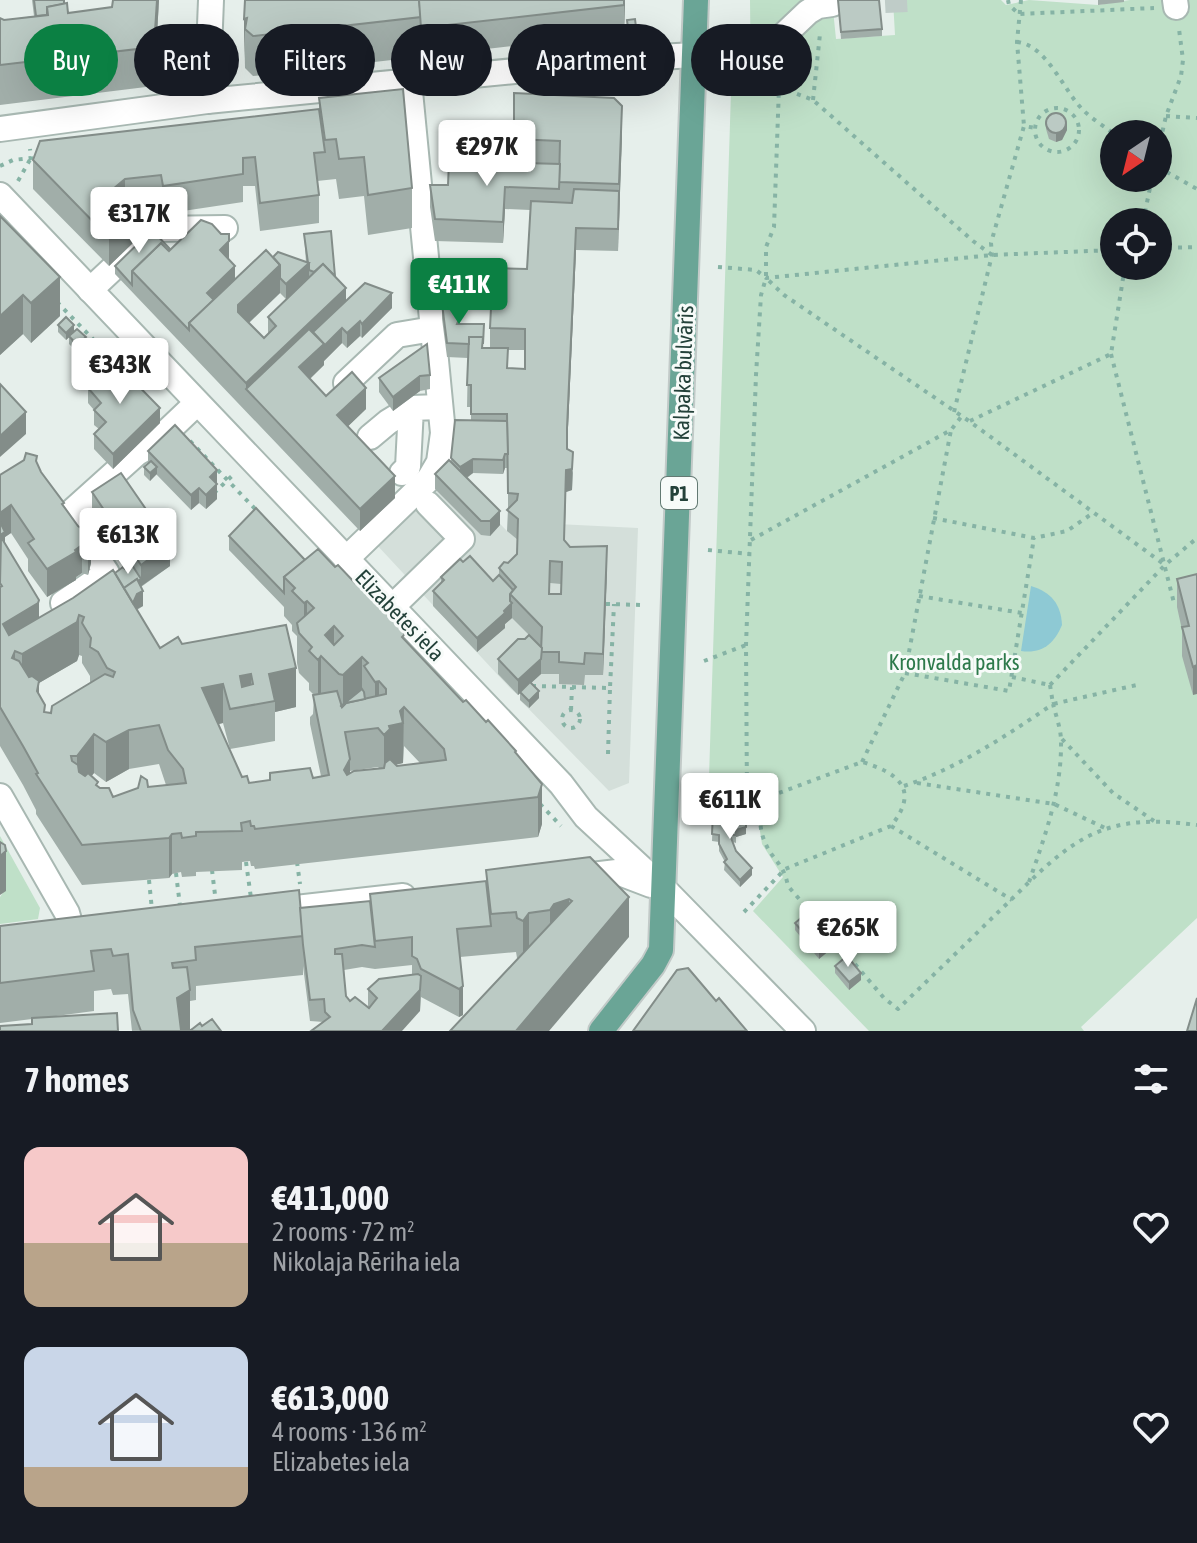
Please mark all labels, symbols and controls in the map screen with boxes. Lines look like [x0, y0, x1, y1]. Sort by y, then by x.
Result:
chip: Buy [24, 24, 118, 96]
chip: Rent [134, 24, 239, 96]
chip: Filters [255, 24, 375, 96]
chip: New [391, 24, 492, 96]
chip: Apartment [508, 24, 675, 96]
chip: House [691, 24, 812, 96]
pin: €297K [431, 120, 543, 188]
north arrow [1100, 120, 1172, 192]
map controls [1100, 120, 1172, 280]
text: €297K [456, 131, 518, 161]
pin: €317K [83, 187, 195, 255]
text: €317K [108, 198, 170, 228]
button: locate [1100, 208, 1172, 280]
pin: €411K [403, 258, 515, 326]
text: €411K [428, 269, 490, 299]
street label: Kalpaka bulvāris [668, 305, 698, 441]
pin: €343K [64, 338, 176, 406]
text: €343K [89, 349, 151, 379]
road number: P1 [661, 477, 697, 509]
pin: €613K [72, 508, 184, 576]
text: €613K [97, 519, 159, 549]
street label: Elizabetes iela [350, 564, 450, 666]
park label: Kronvalda parks [888, 649, 1020, 675]
pin: €611K [674, 773, 786, 841]
text: €611K [699, 784, 761, 814]
pin: €265K [792, 901, 904, 969]
text: €265K [817, 912, 879, 942]
icon: filters [1129, 1057, 1173, 1101]
text: 7 homes [24, 1060, 129, 1099]
text: €411,000 [272, 1178, 389, 1217]
icon: home [88, 1179, 184, 1275]
icon: heart [1129, 1205, 1173, 1249]
text: 2 rooms · 72 m² [272, 1217, 414, 1247]
text: Nikolaja Rēriha iela [272, 1247, 461, 1277]
text: €613,000 [272, 1378, 389, 1417]
icon: home [88, 1379, 184, 1475]
icon: heart [1129, 1405, 1173, 1449]
text: 4 rooms · 136 m² [272, 1417, 427, 1447]
text: Elizabetes iela [272, 1447, 410, 1477]

